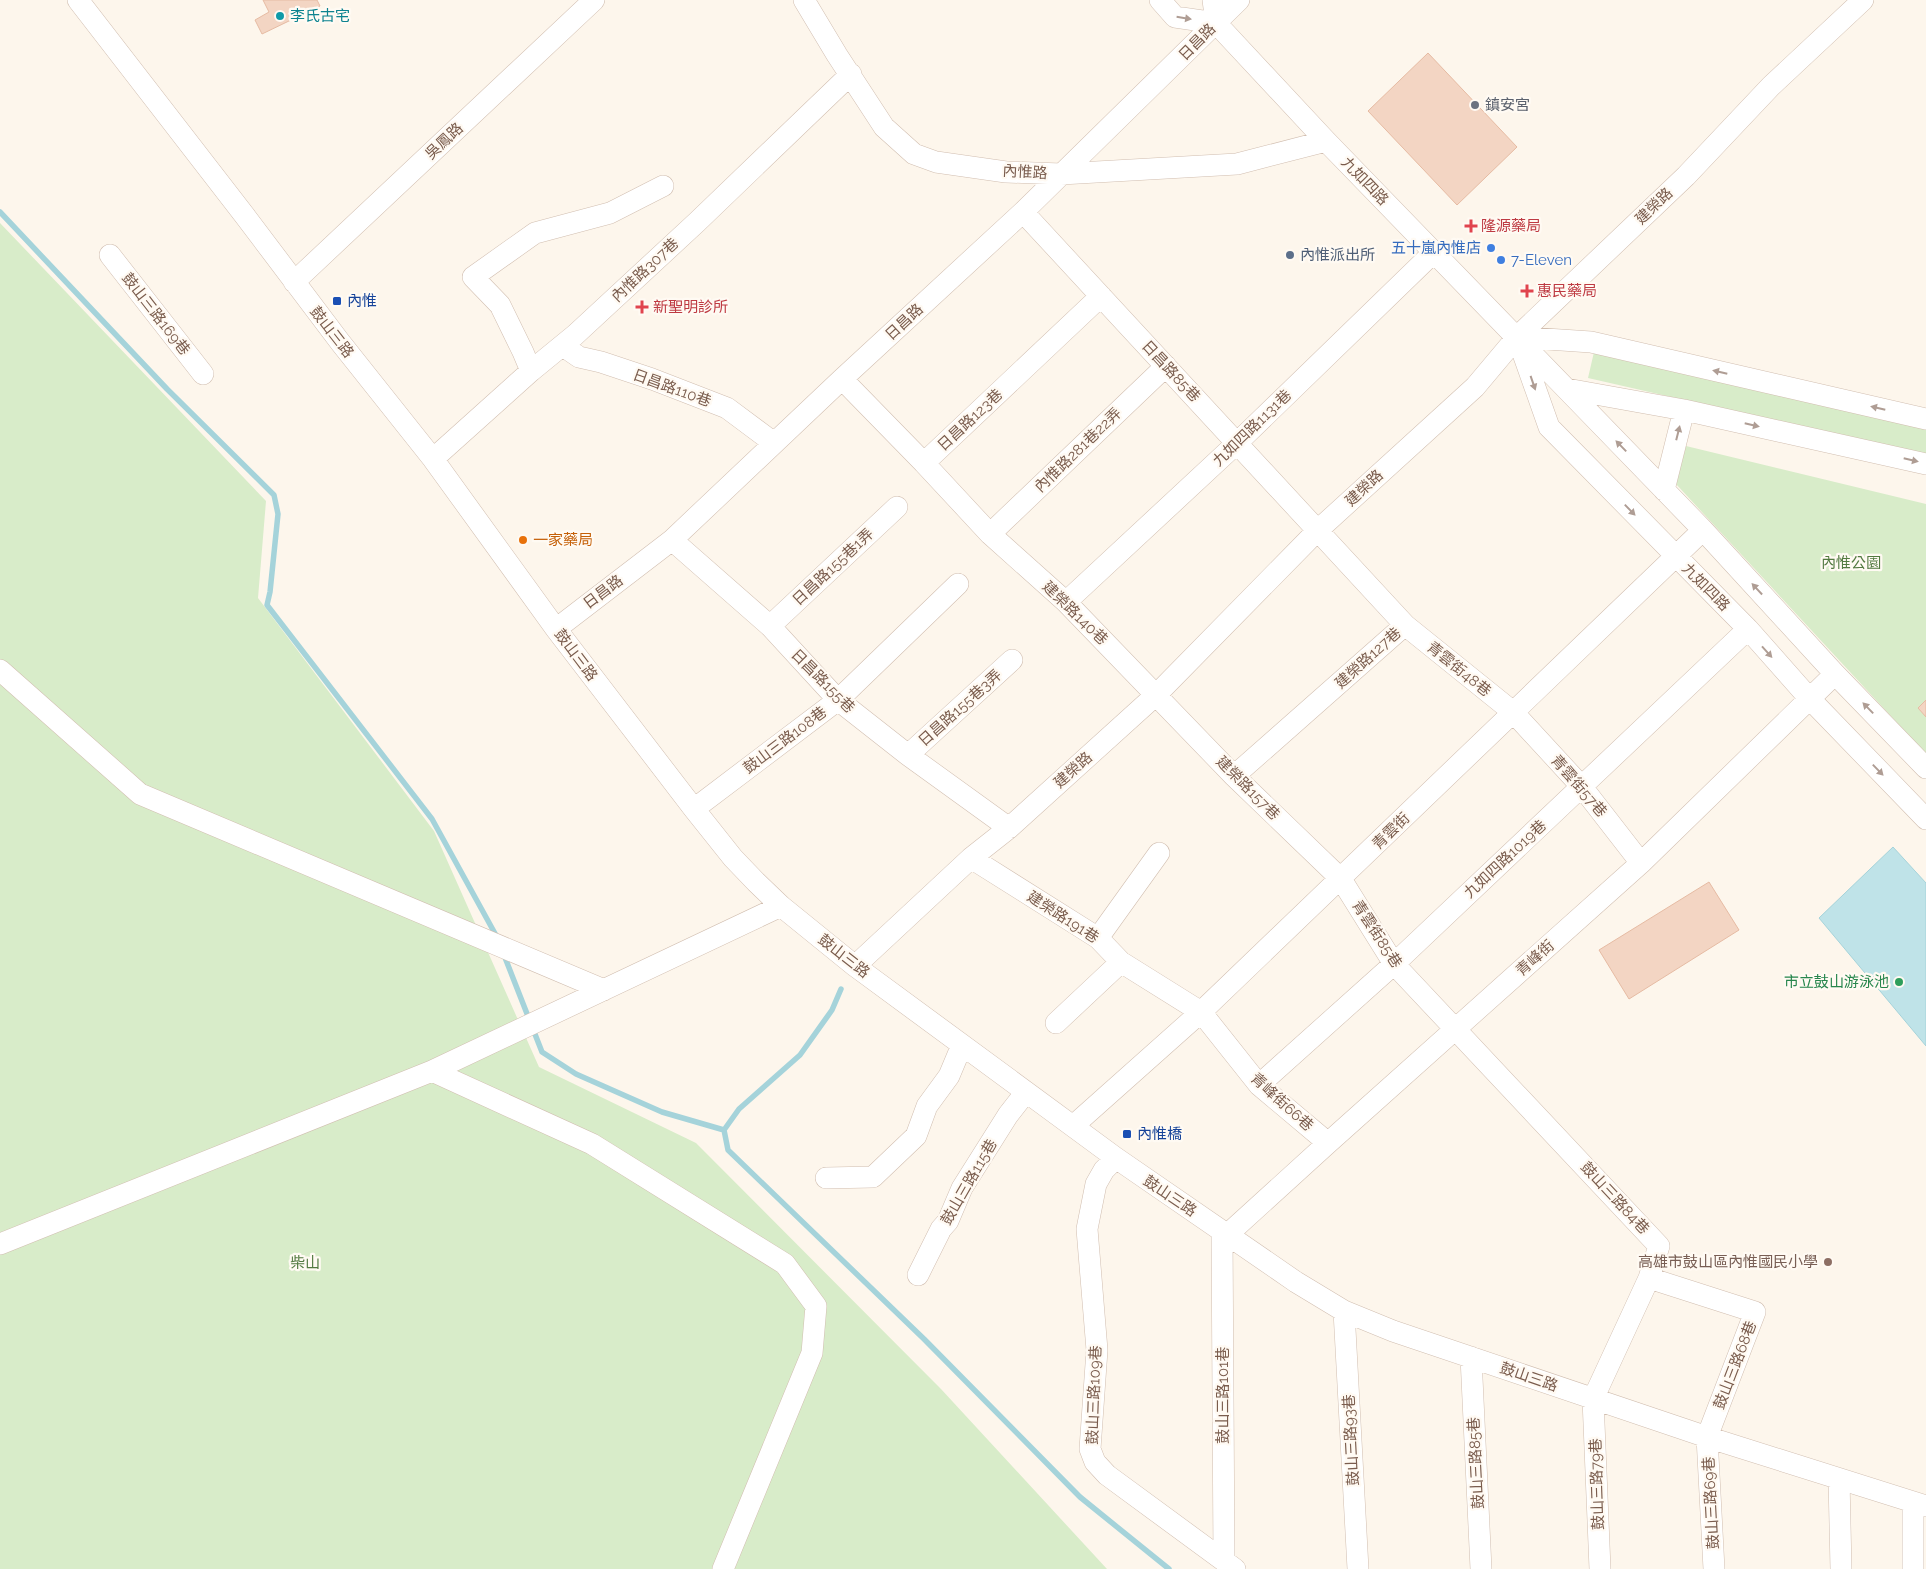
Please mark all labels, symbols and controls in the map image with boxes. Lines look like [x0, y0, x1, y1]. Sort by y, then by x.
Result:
place label: 李氏古宅 [290, 7, 350, 25]
marker: 李氏古宅 [274, 10, 286, 22]
one-way arrow [1177, 15, 1193, 23]
street label: 日昌路 [1175, 20, 1219, 64]
place label: 鎮安宮 [1485, 96, 1530, 114]
marker: 鎮安宮 [1469, 99, 1481, 111]
street label: 吳鳳路 [421, 119, 467, 163]
street label: 九如四路 [1338, 153, 1392, 209]
street label: 內惟路 [1002, 162, 1048, 182]
street label: 建榮路 [1632, 184, 1676, 228]
place label: 隆源藥局 [1481, 217, 1541, 235]
marker: 隆源藥局 [1465, 220, 1477, 232]
street label: 內惟路307巷 [608, 234, 682, 306]
place label: 五十嵐內惟店 [1391, 239, 1481, 257]
marker: 五十嵐內惟店 [1485, 242, 1497, 254]
place label: 內惟派出所 [1300, 246, 1375, 264]
marker: 內惟派出所 [1284, 249, 1296, 261]
place label: 7-Eleven [1511, 251, 1572, 269]
marker: 7-Eleven [1495, 254, 1507, 266]
street label: 鼓山三路169巷 [118, 269, 194, 359]
place label: 惠民藥局 [1537, 282, 1597, 300]
marker: 惠民藥局 [1521, 285, 1533, 297]
place label: 內惟 [347, 292, 377, 310]
marker: 內惟 [331, 295, 343, 307]
place label: 新聖明診所 [653, 298, 728, 316]
marker: 新聖明診所 [635, 300, 649, 314]
street label: 日昌路 [881, 300, 927, 344]
street label: 鼓山三路 [306, 303, 358, 361]
street label: 日昌路85巷 [1138, 337, 1204, 405]
street label: 日昌路110巷 [630, 366, 714, 410]
one-way arrow [1712, 368, 1728, 376]
one-way arrow [1530, 376, 1537, 391]
street label: 日昌路123巷 [934, 385, 1006, 455]
street label: 九如四路1131巷 [1209, 386, 1295, 470]
street label: 內惟路281巷22弄 [1031, 404, 1125, 496]
one-way arrow [1871, 404, 1886, 412]
one-way arrow [1745, 421, 1760, 429]
one-way arrow [1675, 425, 1683, 440]
one-way arrow [1615, 440, 1627, 452]
one-way arrow [1903, 456, 1918, 464]
street label: 建榮路 [1341, 466, 1387, 510]
one-way arrow [1624, 504, 1636, 516]
street label: 日昌路155巷1弄 [789, 525, 877, 609]
place label: 一家藥局 [533, 531, 593, 549]
marker: 一家藥局 [517, 534, 529, 546]
park label: 內惟公園 [1821, 554, 1881, 572]
street label: 九如四路 [1678, 559, 1734, 615]
street label: 日昌路 [580, 571, 626, 613]
street label: 建榮路140巷 [1039, 577, 1111, 649]
one-way arrow [1751, 584, 1763, 596]
street label: 建榮路127巷 [1331, 624, 1405, 692]
street label: 鼓山三路 [551, 626, 601, 684]
street label: 青雲街48巷 [1423, 638, 1495, 700]
street label: 日昌路155巷 [787, 645, 859, 717]
one-way arrow [1762, 645, 1773, 658]
street label: 日昌路155巷3弄 [915, 666, 1005, 750]
one-way arrow [1862, 702, 1874, 714]
street label: 鼓山三路108巷 [740, 703, 830, 777]
street label: 建榮路 [1050, 748, 1096, 792]
street label: 青雲街57巷 [1547, 751, 1611, 821]
street label: 建榮路157巷 [1212, 752, 1284, 824]
one-way arrow [1872, 764, 1884, 776]
street label: 青雲街 [1369, 809, 1413, 853]
street label: 九如四路1019巷 [1460, 816, 1550, 902]
street label: 建榮路191巷 [1024, 887, 1102, 947]
street label: 青雲街85巷 [1348, 897, 1406, 971]
street label: 鼓山三路 [815, 930, 873, 982]
street label: 青峰街 [1512, 936, 1558, 980]
place label: 市立鼓山游泳池 [1784, 973, 1889, 991]
marker: 市立鼓山游泳池 [1893, 976, 1905, 988]
street label: 青峰街66巷 [1247, 1069, 1317, 1135]
place label: 內惟橋 [1137, 1125, 1182, 1143]
marker: 內惟橋 [1121, 1128, 1133, 1140]
street label: 鼓山三路115巷 [937, 1136, 1001, 1228]
street label: 鼓山三路84巷 [1577, 1158, 1653, 1238]
street label: 鼓山三路 [1140, 1172, 1200, 1220]
place label: 高雄市鼓山區內惟國民小學 [1638, 1253, 1818, 1271]
park label: 柴山 [290, 1254, 320, 1272]
marker: 高雄市鼓山區內惟國民小學 [1822, 1256, 1834, 1268]
street label: 鼓山三路68巷 [1710, 1318, 1760, 1412]
street label: 鼓山三路109巷 [1083, 1345, 1105, 1445]
street label: 鼓山三路101巷 [1214, 1346, 1232, 1444]
street label: 鼓山三路 [1498, 1359, 1560, 1395]
street label: 鼓山三路93巷 [1340, 1394, 1362, 1486]
street label: 鼓山三路85巷 [1465, 1417, 1487, 1509]
street label: 鼓山三路79巷 [1586, 1438, 1608, 1530]
street label: 鼓山三路69巷 [1700, 1456, 1722, 1550]

